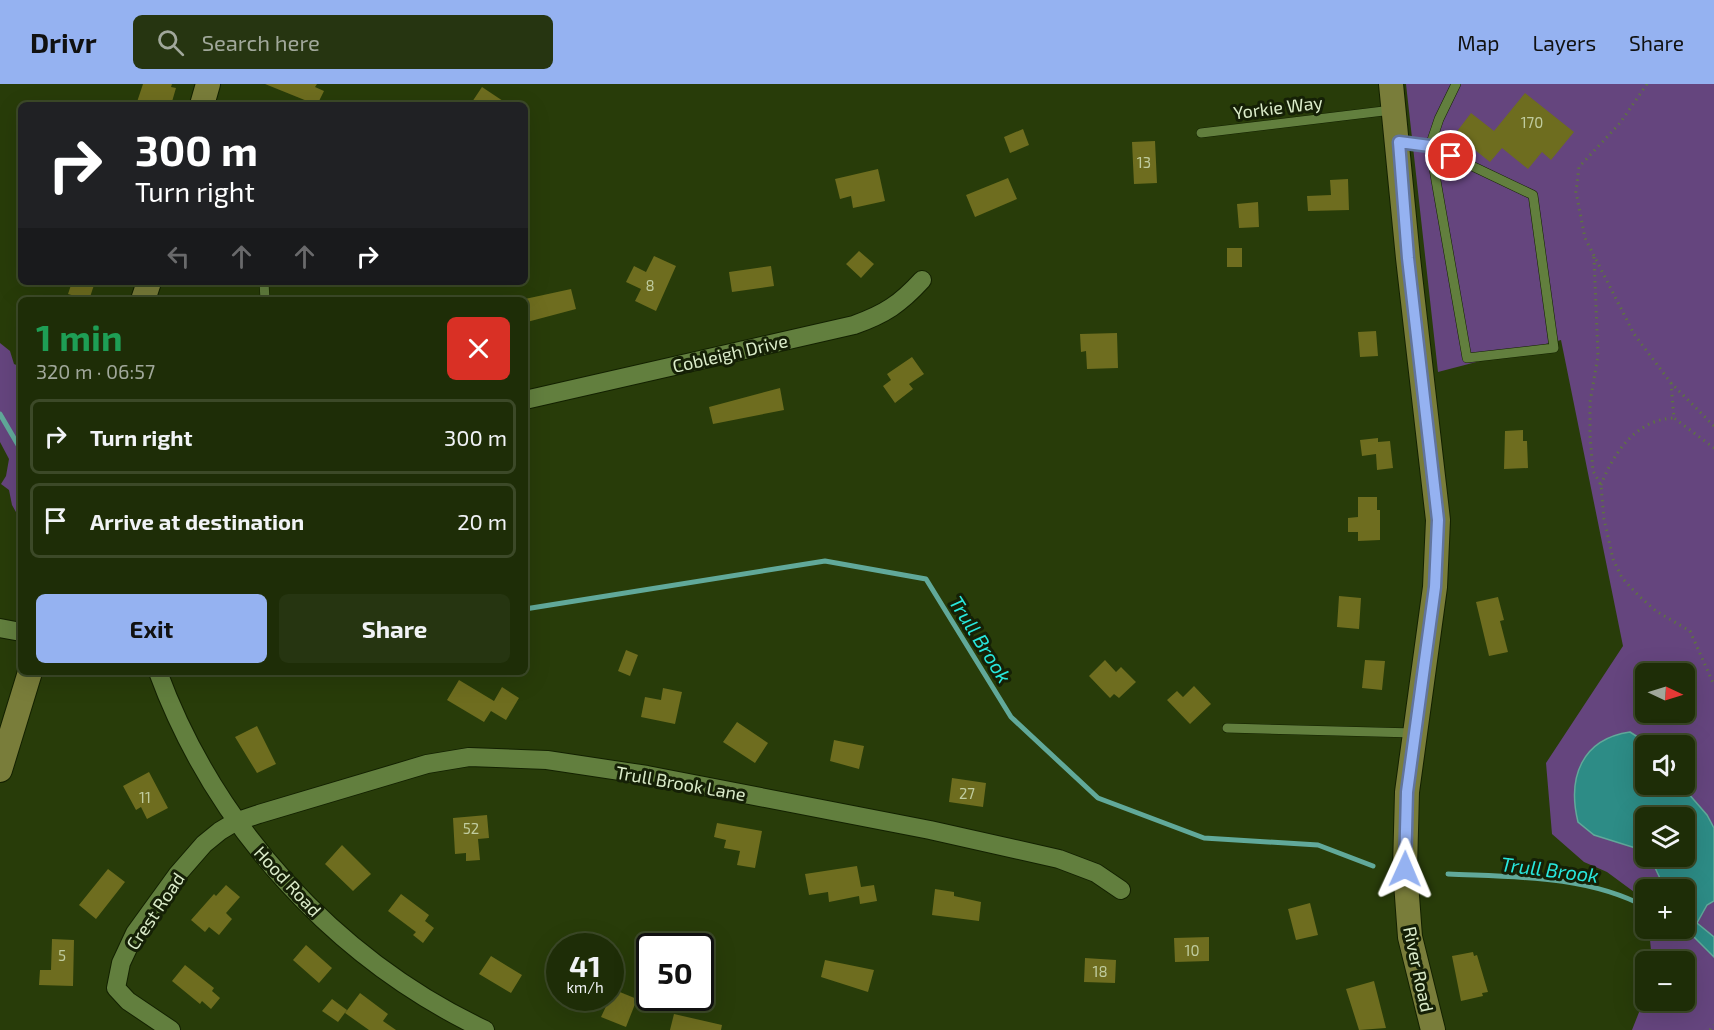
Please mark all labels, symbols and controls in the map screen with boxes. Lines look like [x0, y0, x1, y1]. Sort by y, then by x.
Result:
search box [133, 15, 553, 69]
text: Drivr [30, 25, 97, 59]
icon: search [154, 26, 187, 59]
text: Search here [202, 29, 320, 55]
text: Map [1457, 30, 1499, 55]
text: Layers [1532, 30, 1596, 55]
text: Share [1629, 30, 1684, 55]
street label: Yorkie Way [1232, 91, 1324, 123]
house number: 170 [1521, 113, 1543, 131]
text: 300 m [135, 124, 258, 174]
icon: right [36, 126, 114, 204]
pin [1425, 130, 1476, 181]
icon: arrive [1434, 139, 1467, 172]
house number: 13 [1137, 153, 1151, 171]
text: Turn right [135, 175, 255, 207]
icon: left [162, 240, 195, 273]
icon: ahead [225, 240, 258, 273]
icon: ahead [288, 240, 321, 273]
icon: right [351, 240, 384, 273]
house number: 8 [645, 276, 655, 294]
text: 1 min [36, 315, 123, 358]
button: close [447, 317, 510, 380]
street label: Cobleigh Drive [670, 329, 790, 377]
text: 320 m · 06:57 [36, 359, 155, 383]
icon: right [39, 420, 72, 453]
text: Turn right [90, 424, 192, 450]
text: 300 m [444, 424, 507, 450]
icon: arrive [39, 504, 72, 537]
text: Arrive at destination [90, 508, 304, 534]
text: 20 m [457, 508, 507, 534]
water label: Trull Brook [945, 591, 1017, 687]
button: Exit [36, 594, 267, 663]
button: Share [279, 594, 510, 663]
north arrow [1635, 663, 1695, 723]
map controls [1635, 663, 1695, 1011]
button: sound [1635, 735, 1695, 795]
street label: Trull Brook Lane [614, 761, 748, 805]
house number: 27 [959, 784, 975, 802]
house number: 11 [139, 788, 151, 806]
button: layers [1635, 807, 1695, 867]
house number: 52 [463, 819, 479, 837]
position arrow [1373, 837, 1437, 901]
street label: Hood Road [250, 841, 326, 921]
water label: Trull Brook [1500, 851, 1600, 887]
street label: Crest Road [121, 868, 189, 954]
button: + [1635, 879, 1695, 939]
street label: River Road [1399, 924, 1439, 1014]
speed limit sign: 50 [636, 933, 714, 1011]
house number: 10 [1184, 941, 1200, 959]
house number: 5 [58, 946, 66, 964]
text: 41 [569, 947, 601, 983]
button: − [1635, 951, 1695, 1011]
house number: 18 [1092, 962, 1108, 980]
text: km/h [566, 978, 604, 996]

